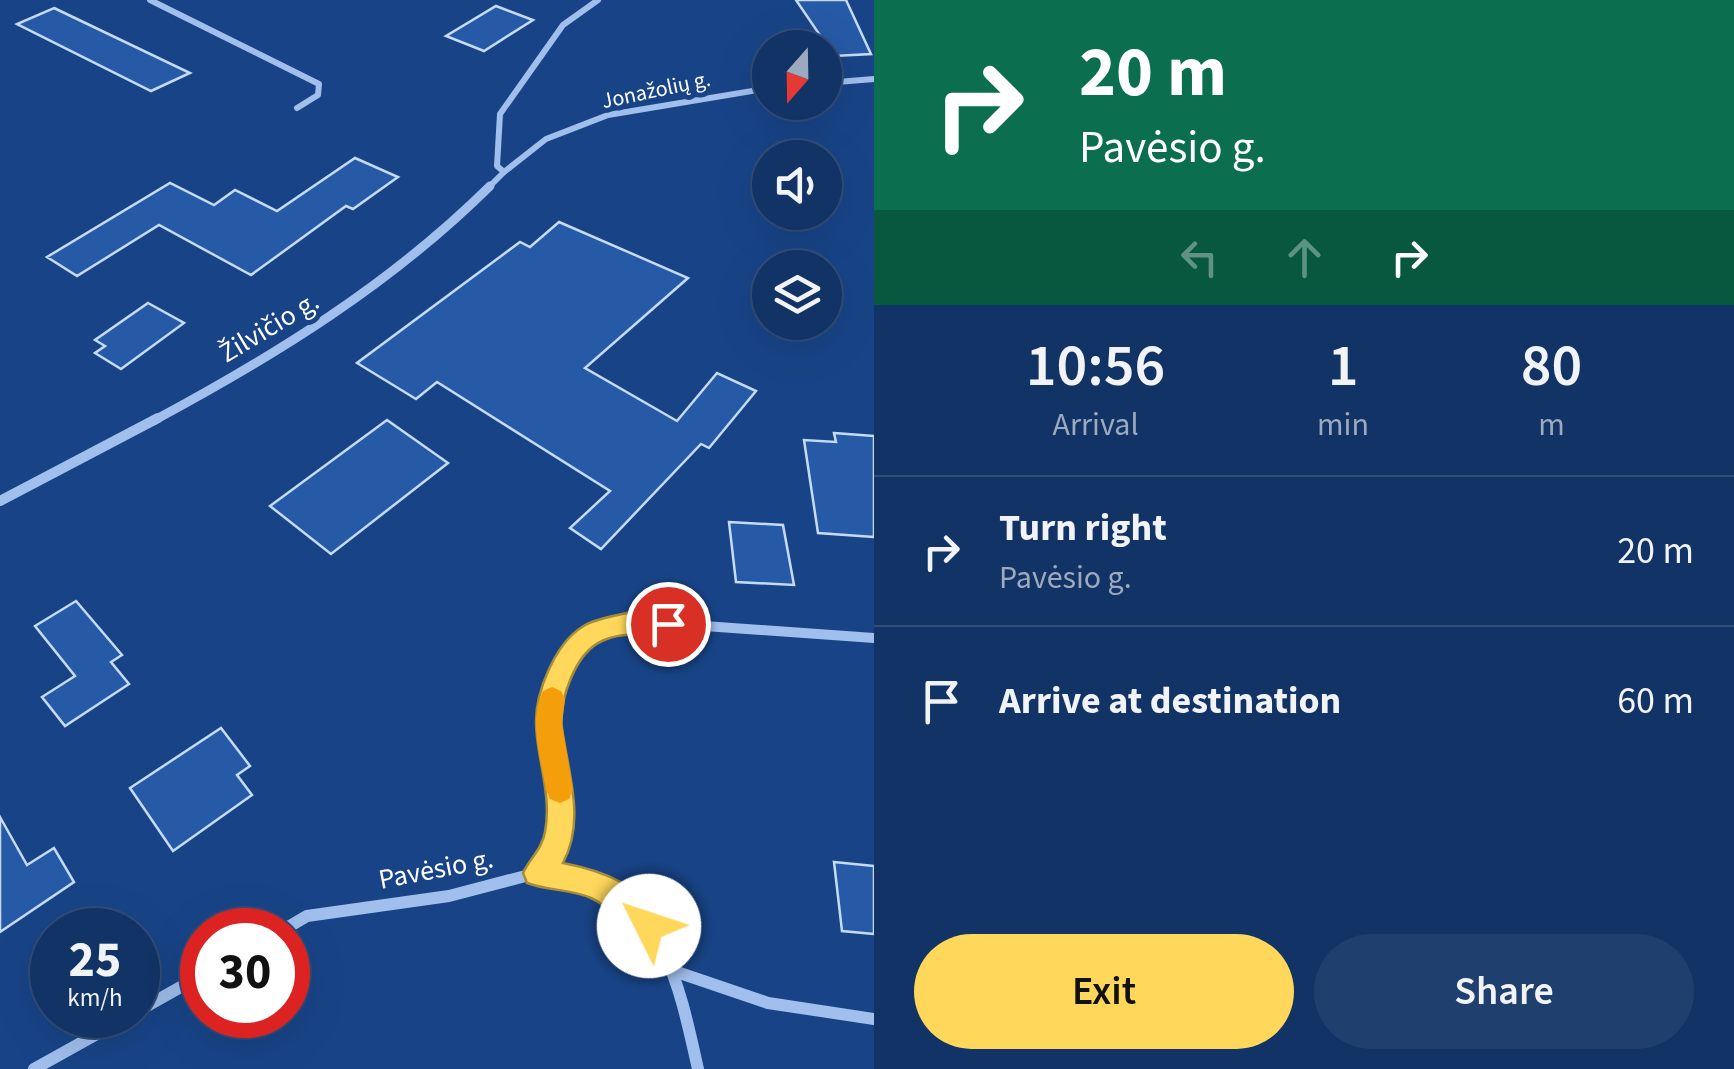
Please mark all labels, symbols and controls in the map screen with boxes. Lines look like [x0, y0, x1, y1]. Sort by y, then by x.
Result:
text: 20 m [1079, 23, 1227, 123]
north arrow [752, 30, 842, 120]
map controls [752, 30, 842, 340]
icon: right [914, 40, 1044, 170]
street label: Jonažolių g. [599, 63, 713, 117]
text: Pavėsio g. [1079, 116, 1266, 180]
button: sound [752, 140, 842, 230]
icon: left [1172, 230, 1227, 285]
icon: ahead [1277, 230, 1332, 285]
icon: right [1382, 230, 1437, 285]
button: layers [752, 250, 842, 340]
street label: Žilvičio g. [211, 281, 327, 373]
text: 10:56 [1026, 324, 1165, 409]
text: 1 [1328, 324, 1358, 409]
text: 80 [1521, 324, 1582, 409]
text: Arrival [1053, 402, 1139, 448]
text: min [1317, 402, 1369, 448]
text: m [1538, 402, 1565, 448]
text: Turn right [999, 501, 1167, 555]
icon: right [914, 524, 969, 579]
text: 20 m [1617, 524, 1694, 578]
text: Pavėsio g. [999, 555, 1132, 601]
pin [626, 582, 711, 667]
icon: arrive [641, 597, 696, 652]
icon: arrive [914, 674, 969, 729]
text: Arrive at destination [999, 674, 1341, 728]
text: 60 m [1617, 674, 1694, 728]
street label: Pavėsio g. [375, 838, 497, 900]
position arrow [597, 874, 701, 978]
speed limit sign: 30 [180, 908, 310, 1038]
text: 25 [69, 925, 121, 996]
button: Exit [914, 934, 1294, 1049]
button: Share [1314, 934, 1694, 1049]
text: km/h [67, 980, 123, 1016]

